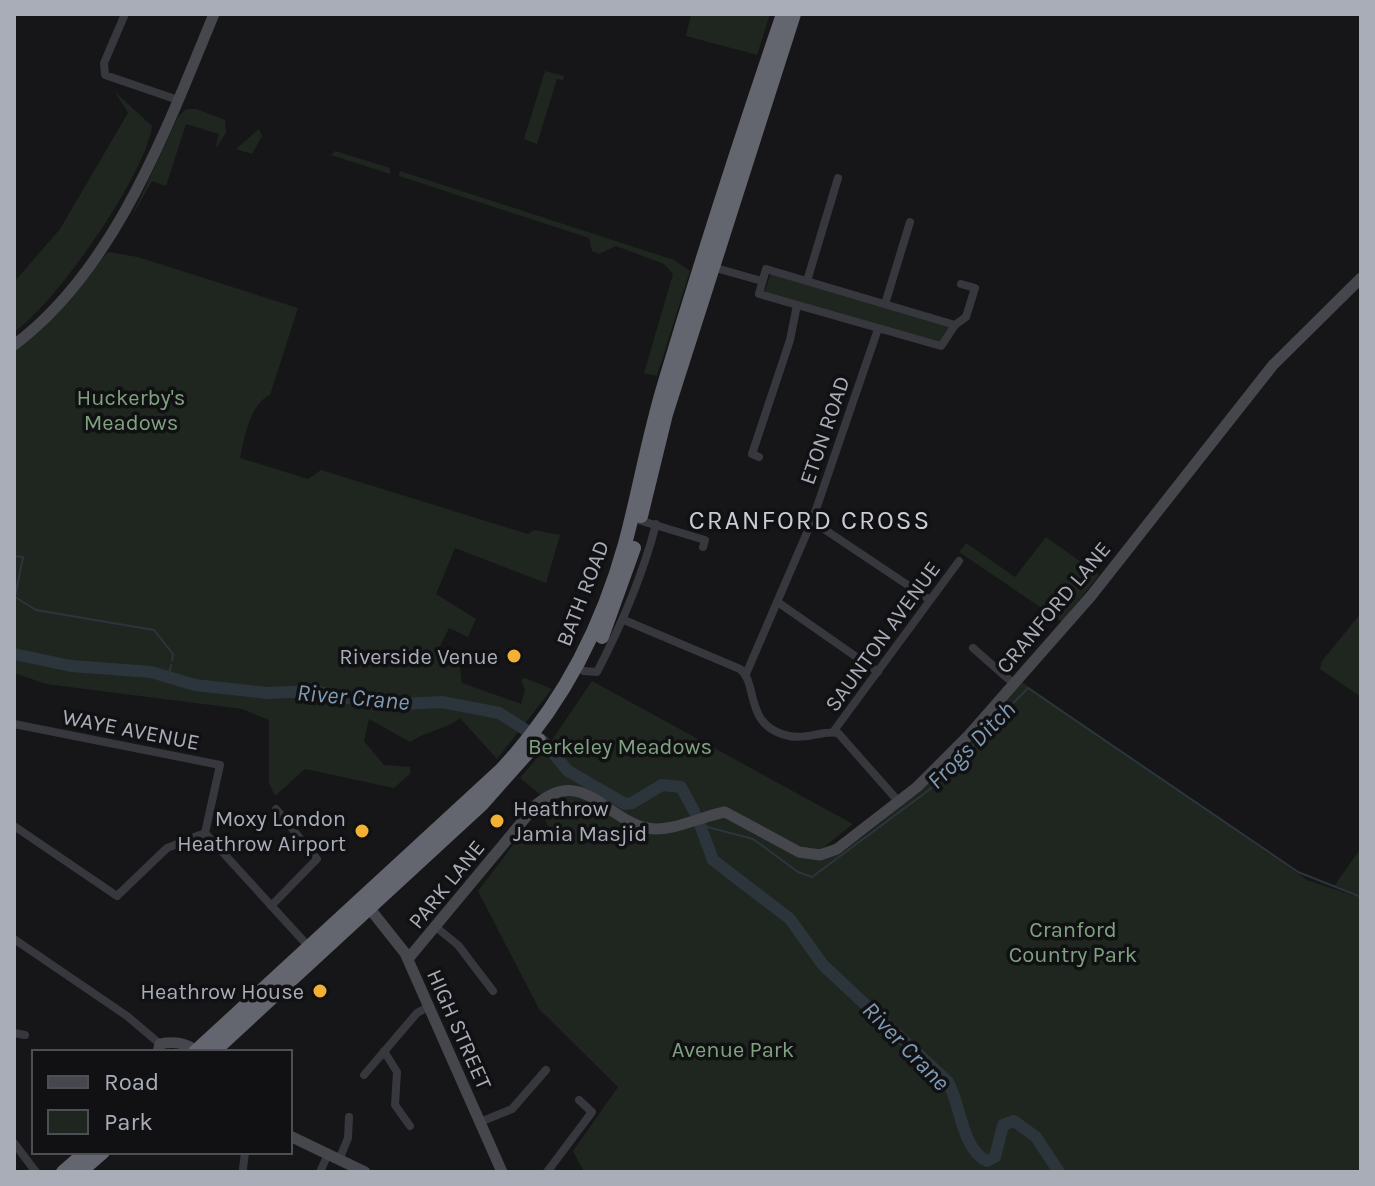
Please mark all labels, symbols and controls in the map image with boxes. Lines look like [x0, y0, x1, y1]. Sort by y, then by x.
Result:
street label: ETON ROAD [794, 373, 856, 488]
park label: Huckerby's Meadows [77, 385, 185, 436]
district label: CRANFORD CROSS [689, 505, 931, 536]
street label: CRANFORD LANE [991, 536, 1116, 679]
street label: BATH ROAD [551, 537, 615, 650]
street label: SAUNTON AVENUE [820, 556, 946, 717]
place label: Riverside Venue [339, 644, 498, 670]
marker: Riverside Venue [505, 647, 523, 665]
water label: River Crane [296, 678, 410, 716]
water label: Frogs Ditch [921, 695, 1021, 795]
street label: WAYE AVENUE [60, 704, 202, 756]
park label: Berkeley Meadows [528, 734, 712, 760]
place label: Heathrow Jamia Masjid [513, 796, 647, 847]
place label: Moxy London Heathrow Airport [177, 806, 346, 857]
marker: Heathrow Jamia Masjid [488, 812, 506, 830]
marker: Moxy London Heathrow Airport [353, 822, 371, 840]
street label: PARK LANE [403, 835, 490, 934]
park label: Cranford Country Park [1009, 917, 1137, 968]
street label: HIGH STREET [421, 965, 497, 1093]
place label: Heathrow House [140, 979, 304, 1005]
marker: Heathrow House [311, 982, 329, 1000]
water label: River Crane [857, 996, 955, 1096]
park label: Avenue Park [672, 1037, 794, 1063]
legend [32, 1050, 292, 1154]
text: Road [104, 1068, 159, 1096]
text: Park [104, 1108, 153, 1136]

